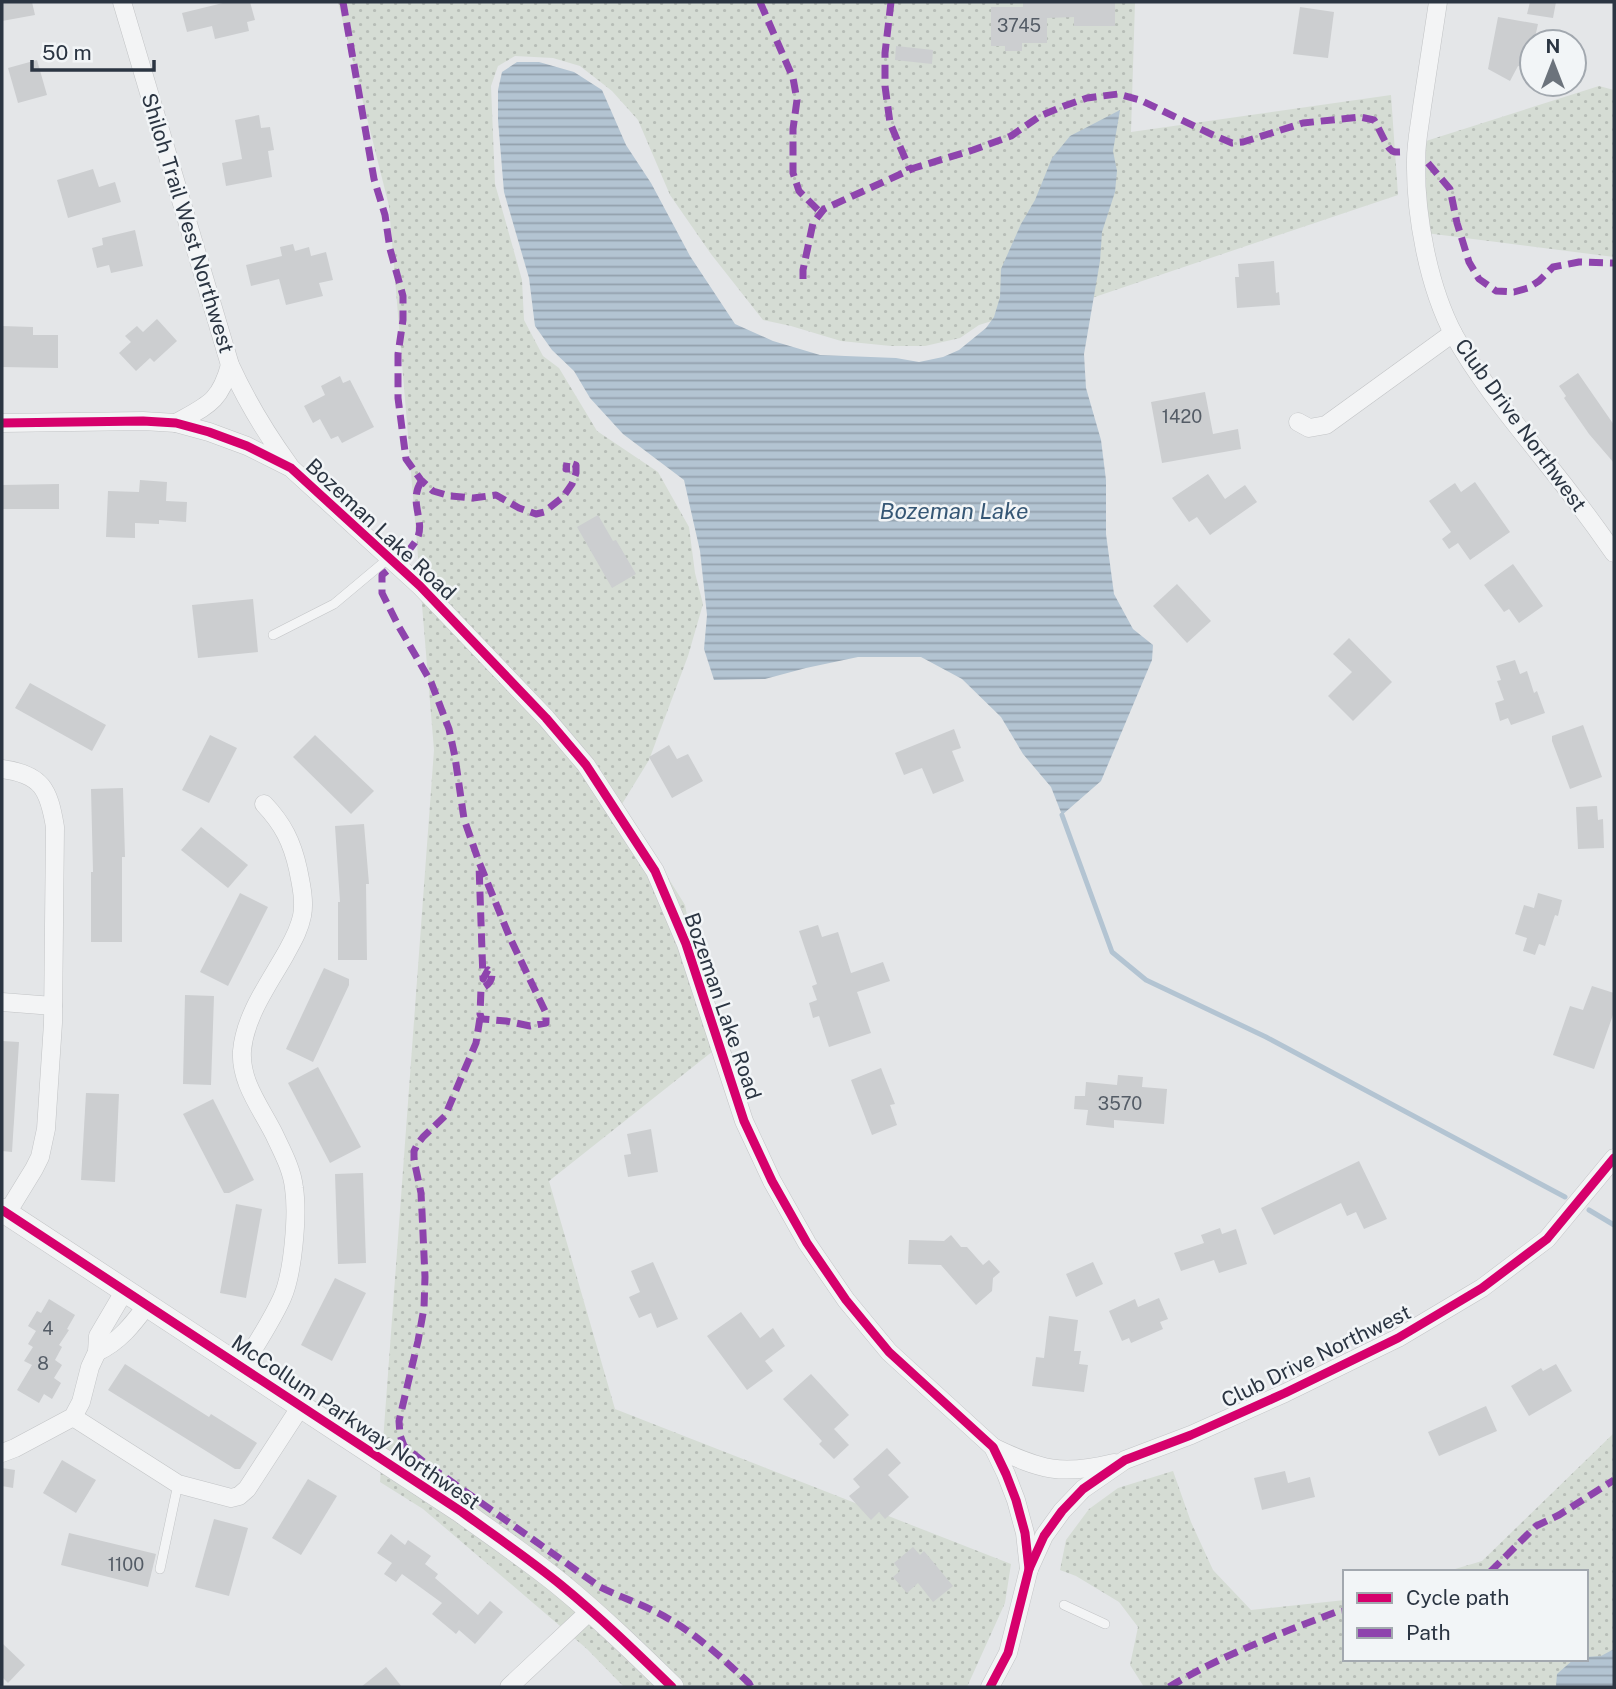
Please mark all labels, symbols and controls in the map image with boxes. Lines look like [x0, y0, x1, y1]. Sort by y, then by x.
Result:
house number: 3745 [997, 15, 1041, 36]
scale bar [32, 28, 154, 72]
north arrow [1518, 28, 1588, 98]
text: N [1546, 35, 1560, 57]
text: 50 m [42, 40, 92, 65]
street label: Shiloh Trail West Northwest [137, 90, 239, 356]
street label: Club Drive Northwest [1450, 334, 1592, 516]
house number: 1420 [1162, 406, 1202, 427]
street label: Bozeman Lake Road [301, 453, 461, 605]
water label: Bozeman Lake [880, 497, 1028, 524]
street label: Bozeman Lake Road [679, 909, 767, 1103]
house number: 3570 [1098, 1093, 1142, 1114]
street label: Club Drive Northwest [1217, 1299, 1415, 1413]
house number: 4 [42, 1318, 54, 1339]
street label: McCollum Parkway Northwest [227, 1329, 485, 1515]
house number: 8 [37, 1353, 49, 1374]
house number: 1100 [108, 1554, 144, 1575]
legend [1343, 1570, 1588, 1661]
text: Cycle path [1406, 1585, 1509, 1610]
text: Path [1406, 1620, 1451, 1645]

